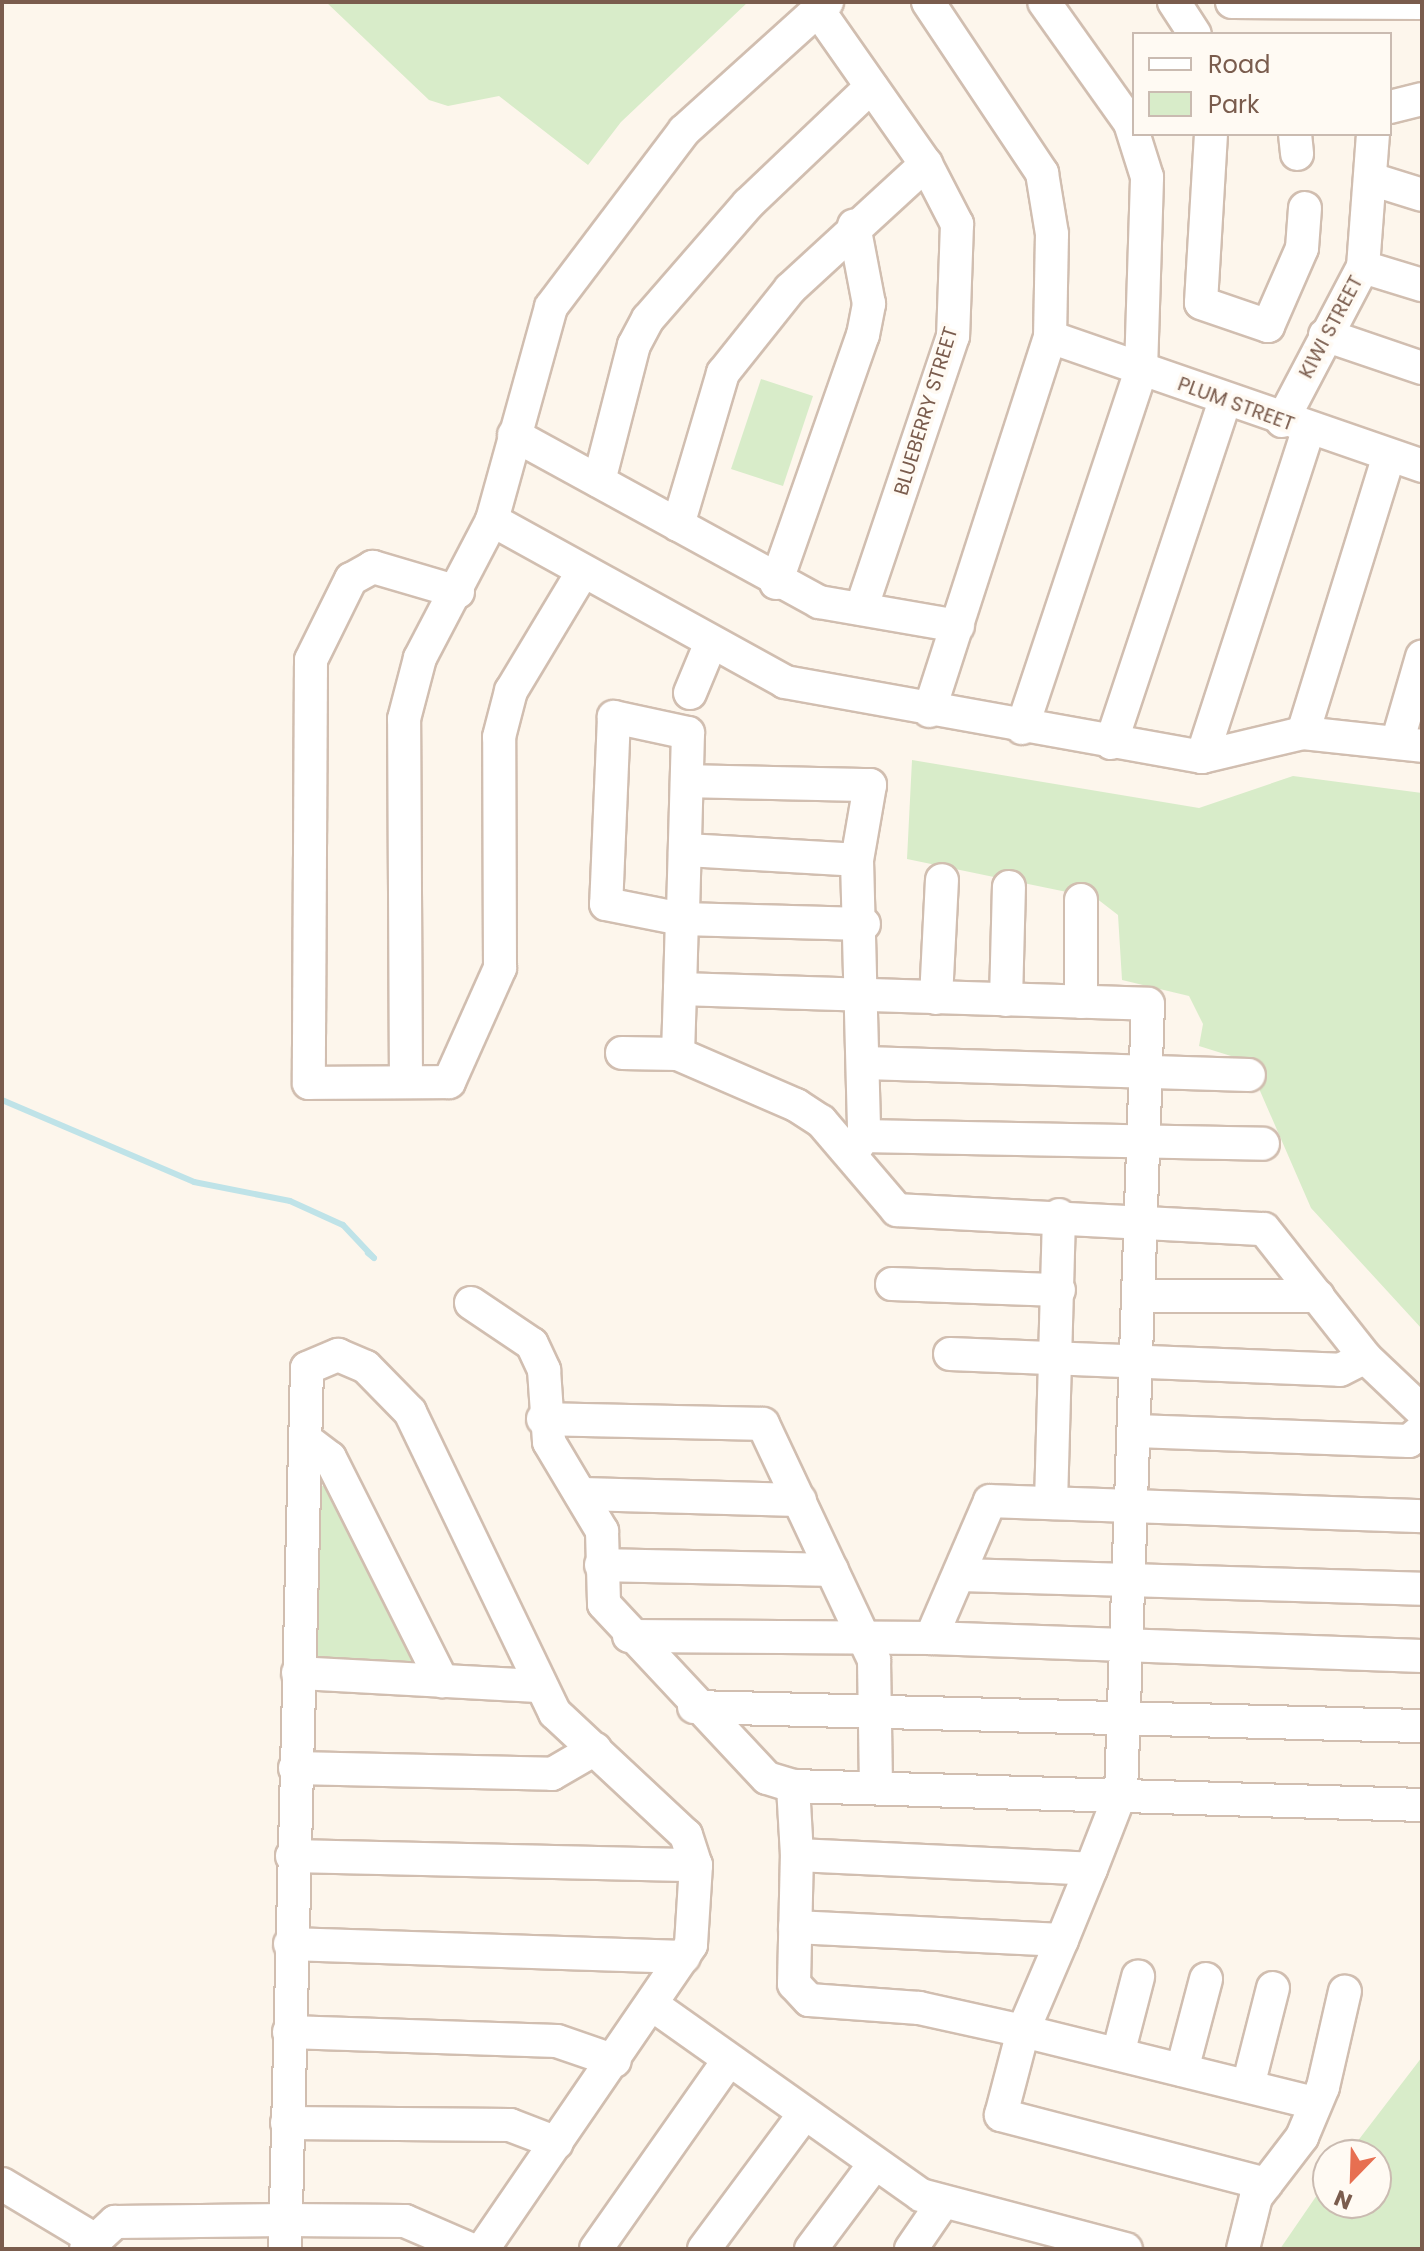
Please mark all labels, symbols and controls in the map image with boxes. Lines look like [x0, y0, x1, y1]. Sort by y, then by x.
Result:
legend [1132, 32, 1392, 136]
text: Road [1208, 48, 1270, 81]
text: Park [1208, 88, 1259, 121]
street label: KIWI STREET [1294, 272, 1368, 382]
street label: BLUEBERRY STREET [889, 324, 963, 498]
street label: PLUM STREET [1174, 372, 1298, 436]
north arrow [1312, 2139, 1392, 2219]
text: N [1330, 2182, 1357, 2217]

